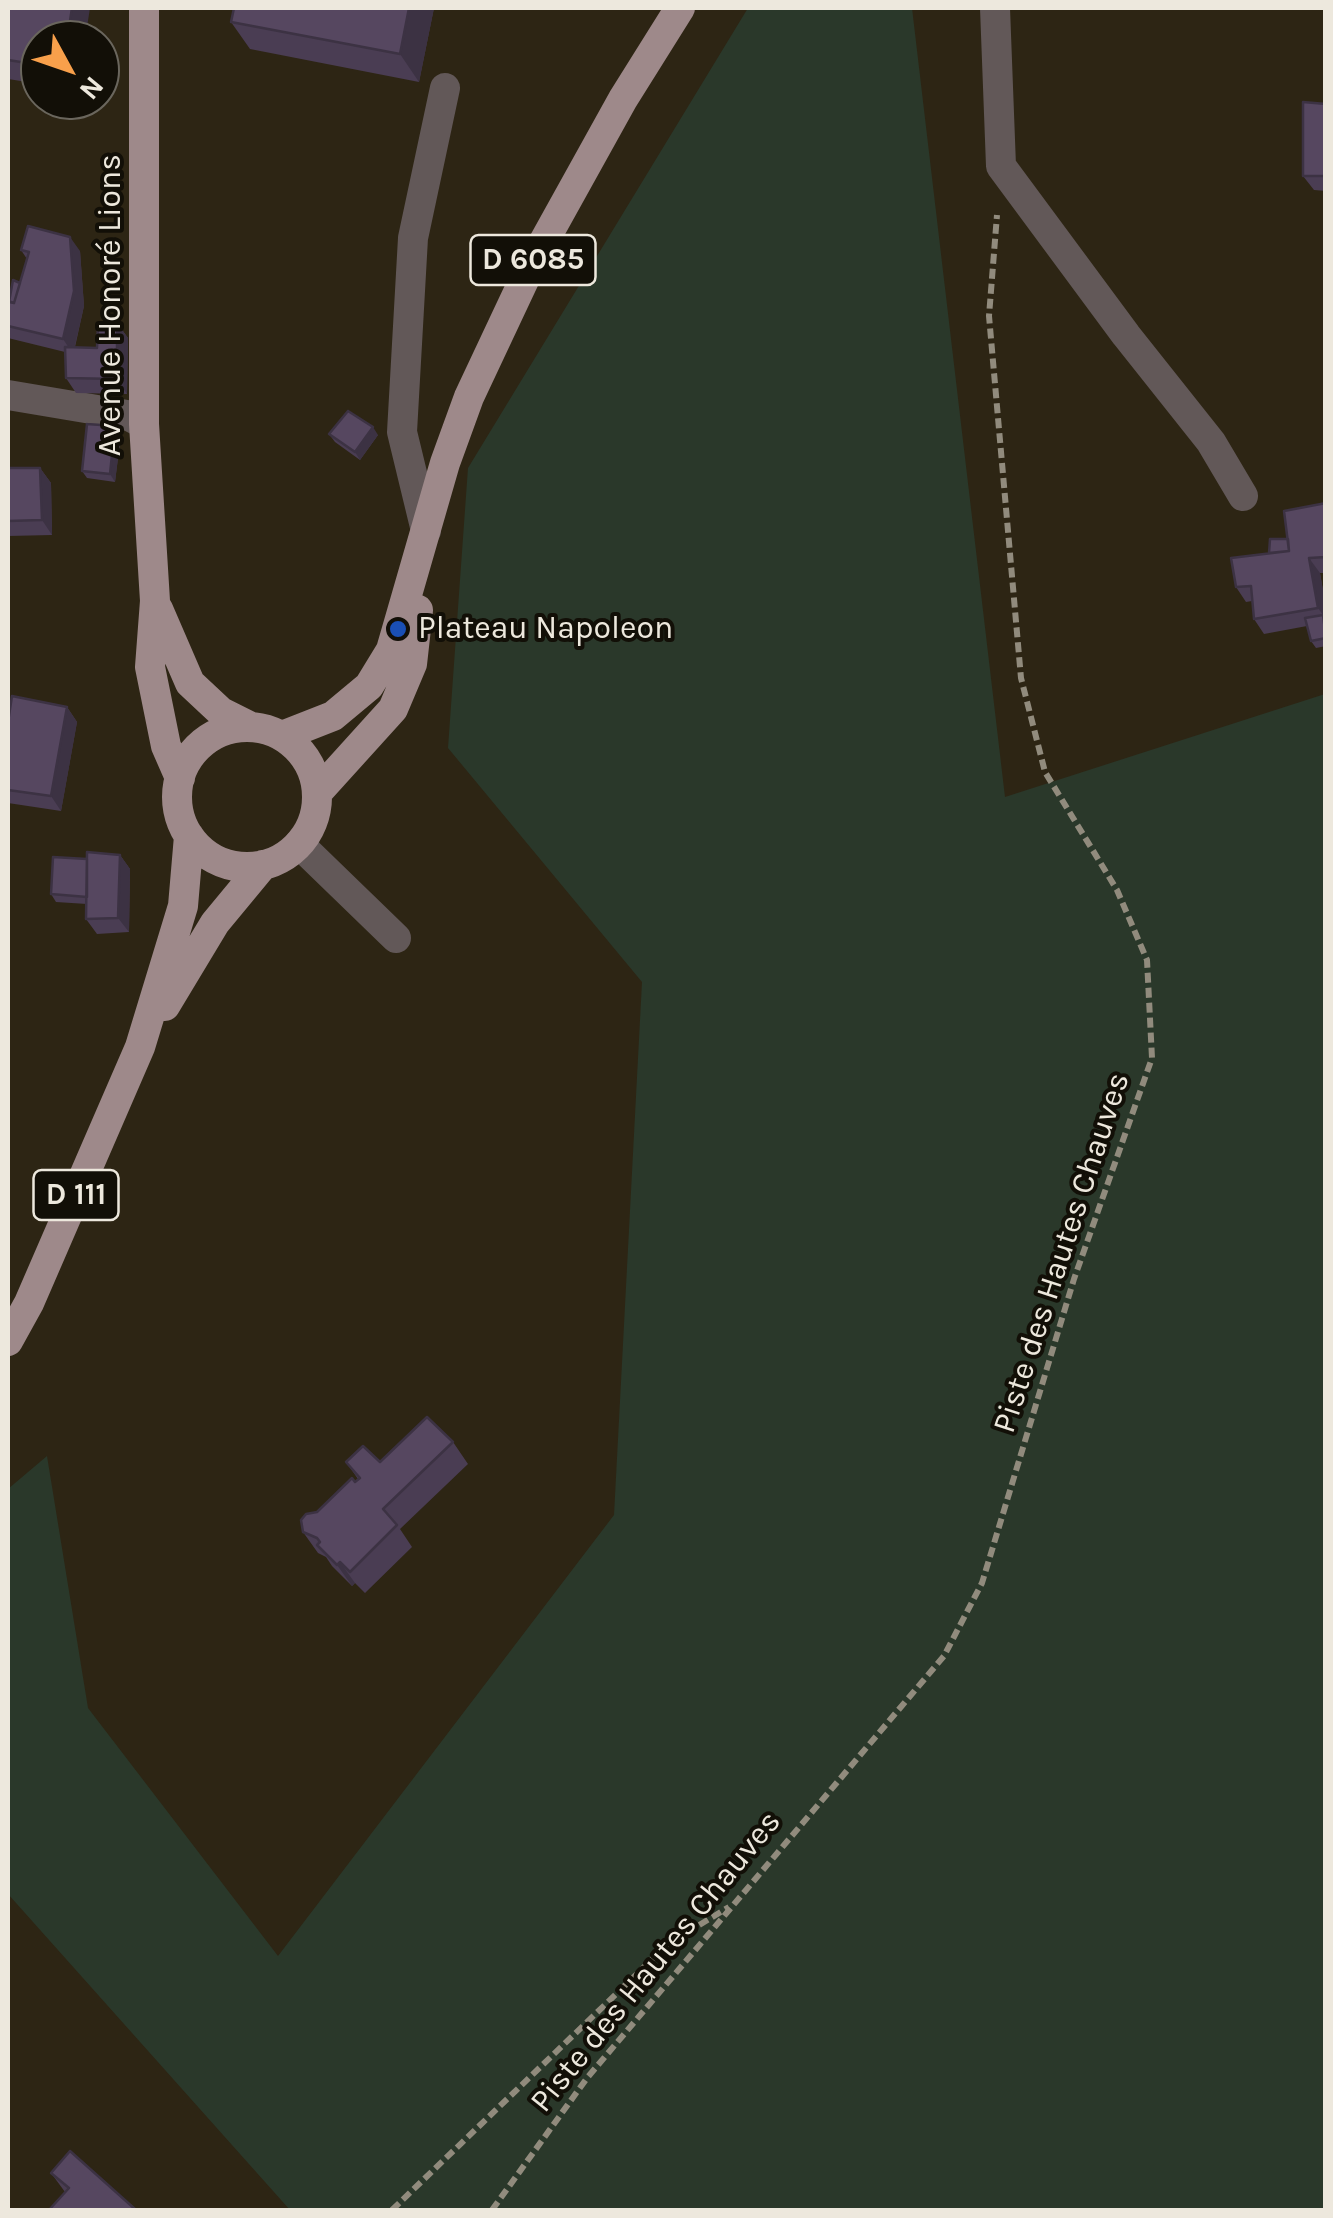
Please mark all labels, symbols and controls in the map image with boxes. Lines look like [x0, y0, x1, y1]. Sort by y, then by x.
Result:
north arrow [20, 20, 120, 120]
text: N [73, 70, 111, 107]
street label: Avenue Honoré Lions [92, 154, 130, 456]
road number: D 6085 [470, 235, 596, 285]
place label: Plateau Napoleon [418, 610, 673, 648]
marker: Plateau Napoleon [387, 618, 409, 640]
street label: Piste des Hautes Chauves [986, 1068, 1138, 1438]
road number: D 111 [34, 1170, 118, 1220]
street label: Piste des Hautes Chauves [523, 1804, 789, 2120]

